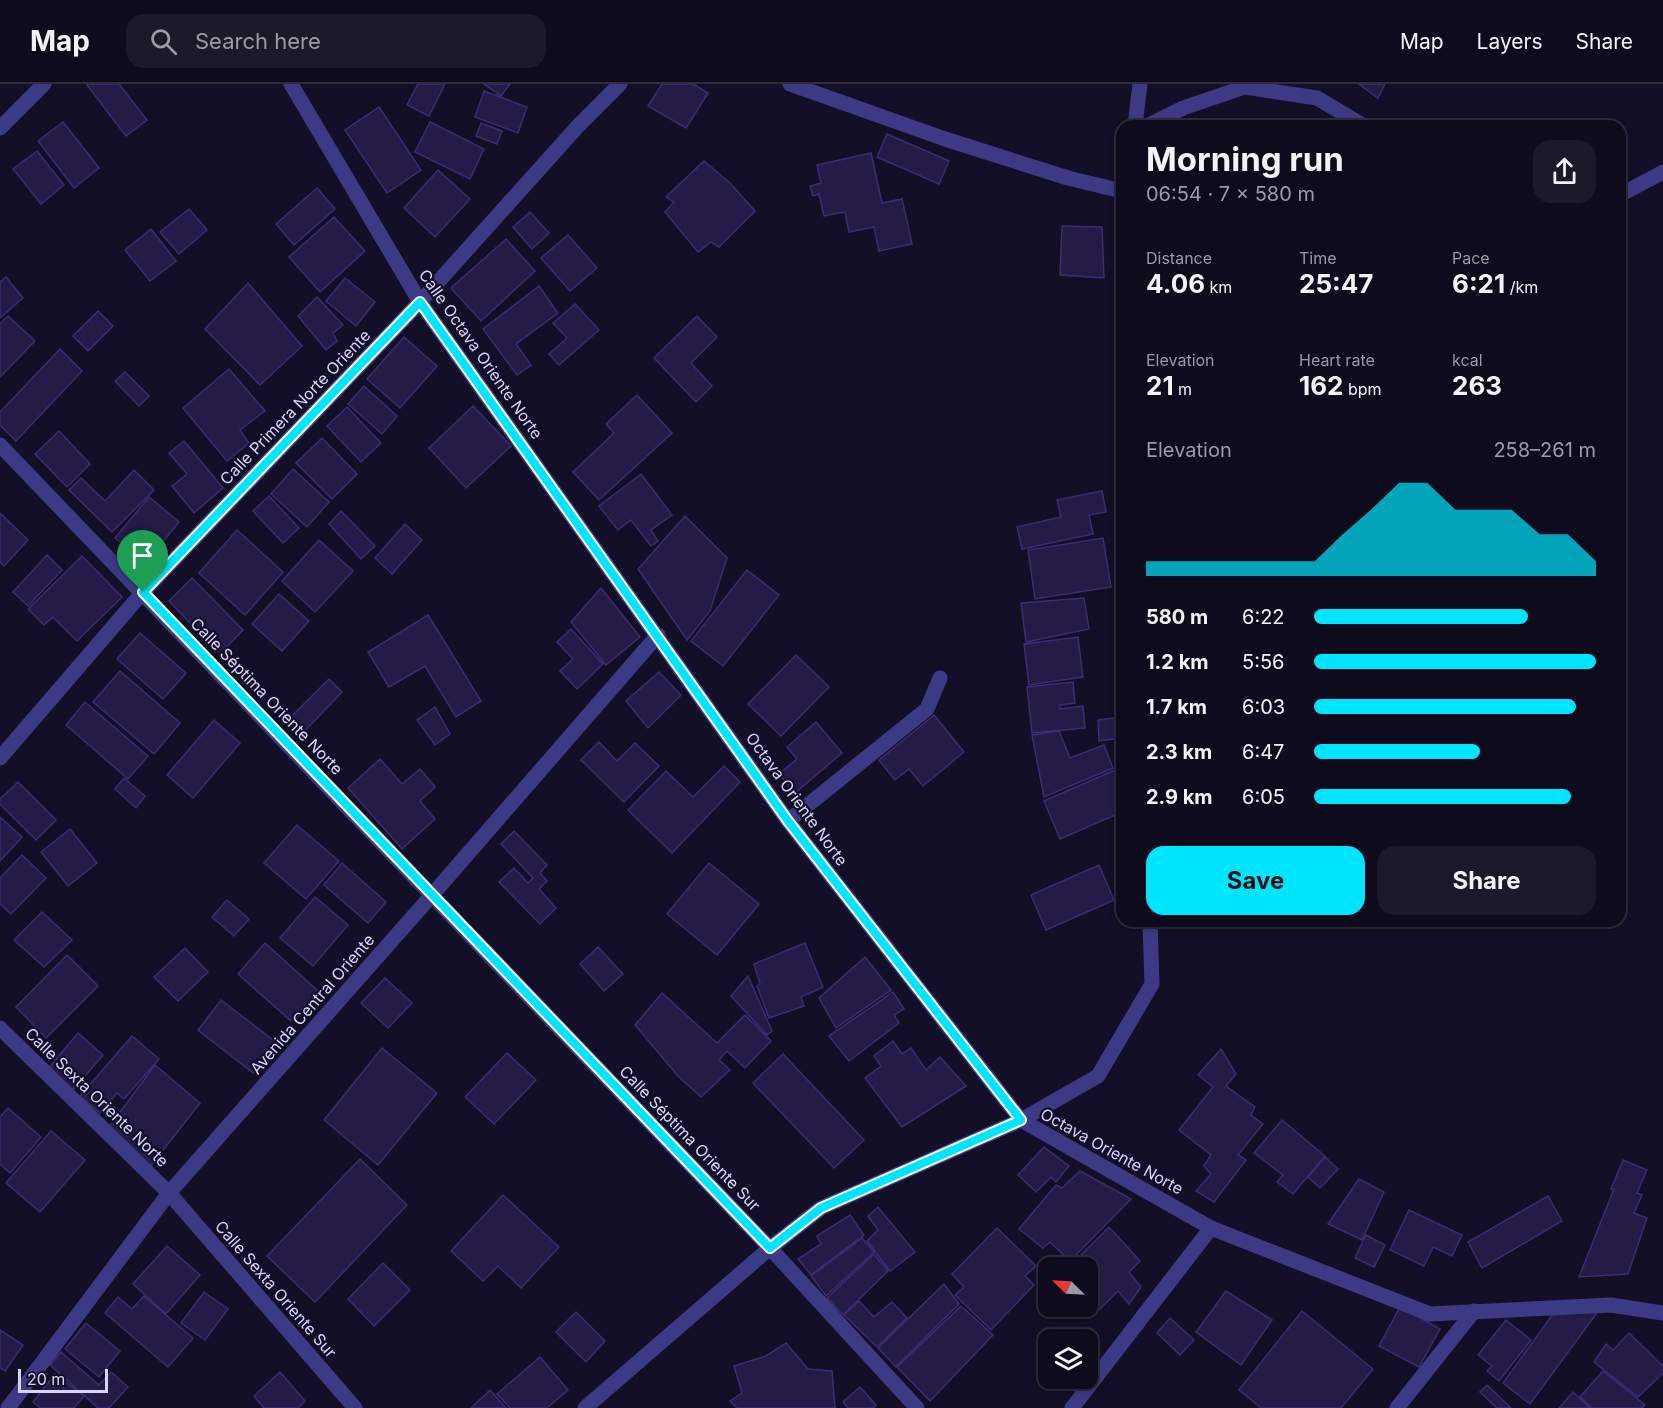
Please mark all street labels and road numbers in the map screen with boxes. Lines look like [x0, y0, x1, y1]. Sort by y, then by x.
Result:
street label: Calle Octava Oriente Norte [415, 265, 547, 443]
street label: Calle Primera Norte Oriente [216, 325, 374, 489]
street label: Calle Séptima Oriente Norte [187, 613, 347, 779]
street label: Octava Oriente Norte [742, 728, 852, 870]
street label: Avenida Central Oriente [246, 930, 378, 1078]
street label: Calle Sexta Oriente Norte [21, 1023, 173, 1171]
street label: Calle Séptima Oriente Sur [615, 1061, 765, 1215]
street label: Octava Oriente Norte [1037, 1103, 1187, 1199]
street label: Calle Sexta Oriente Sur [211, 1216, 341, 1362]

